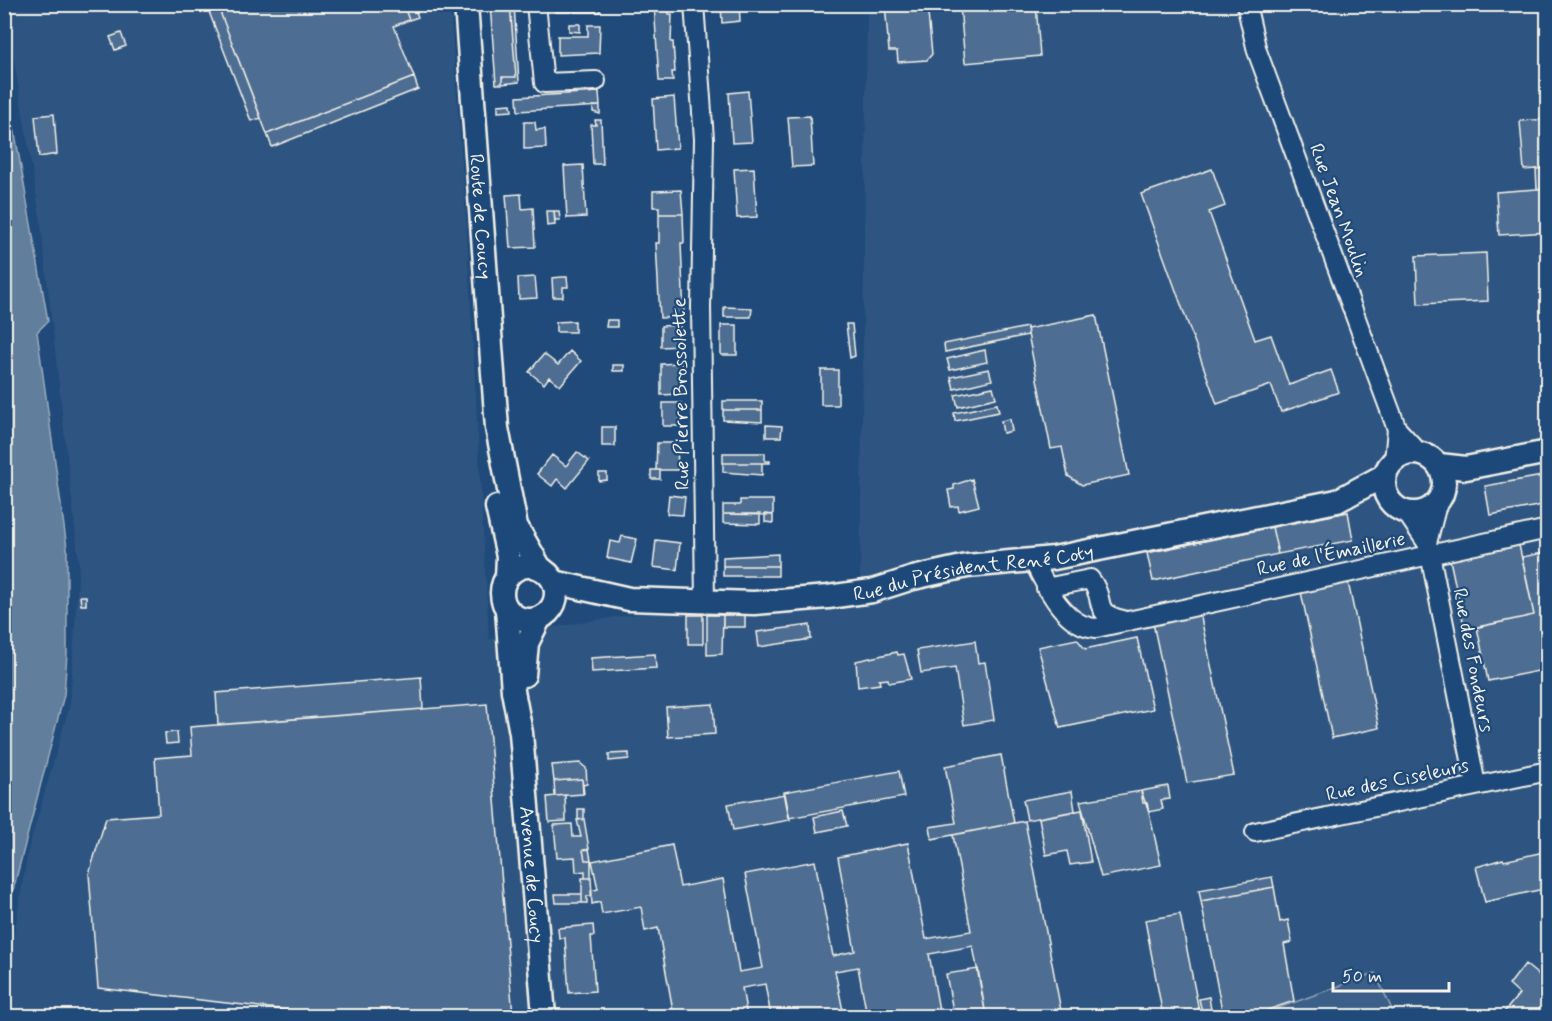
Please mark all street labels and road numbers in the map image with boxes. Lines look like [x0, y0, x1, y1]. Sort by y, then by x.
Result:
street label: Rue Jean Moulin [1302, 140, 1375, 281]
street label: Route de Coucy [462, 153, 498, 280]
street label: Rue Pierre Brossolette [666, 297, 697, 490]
street label: Rue de l'Émaillerie [1255, 526, 1408, 583]
street label: Rue du Président René Coty [852, 538, 1096, 608]
street label: Rue des Fondeurs [1445, 586, 1500, 735]
street label: Rue des Ciseleurs [1323, 752, 1471, 809]
street label: Avenue de Coucy [512, 805, 550, 944]

